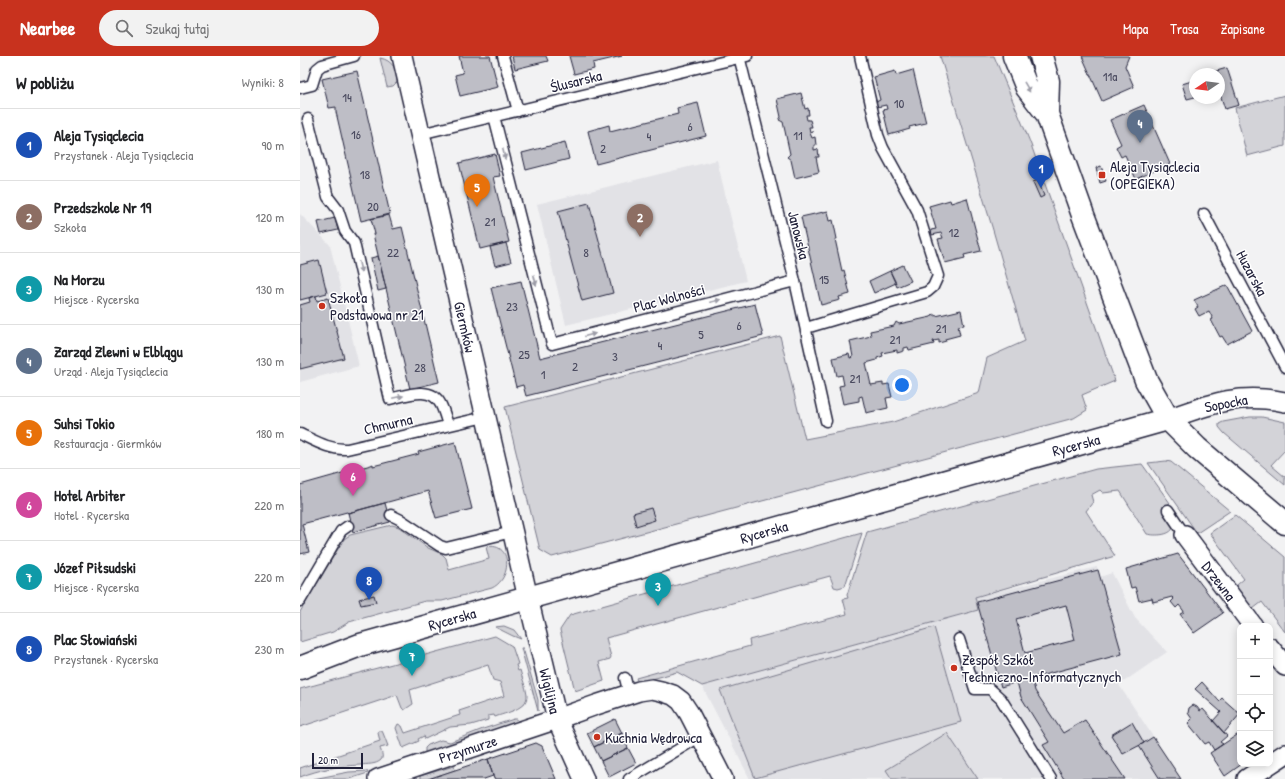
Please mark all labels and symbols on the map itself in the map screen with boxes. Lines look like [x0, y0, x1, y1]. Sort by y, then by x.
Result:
street label: Ślusarska [548, 64, 604, 98]
house number: 11a [1103, 67, 1117, 85]
north arrow [1189, 68, 1225, 104]
one-way arrow [1024, 81, 1031, 93]
house number: 14 [342, 88, 352, 106]
house number: 10 [894, 94, 904, 112]
pin: 4 [1127, 110, 1153, 143]
house number: 6 [687, 117, 693, 135]
house number: 16 [351, 125, 361, 143]
house number: 11 [793, 126, 803, 144]
house number: 4 [647, 127, 652, 145]
house number: 2 [600, 139, 606, 157]
one-way arrow [501, 148, 507, 160]
pin: 1 [1028, 155, 1054, 188]
place label: Aleja Tysiąclecia (OPEGIEKA) [1110, 156, 1199, 194]
house number: 18 [360, 165, 371, 183]
marker: Aleja Tysiąclecia (OPEGIEKA) [1097, 170, 1107, 180]
pin: 5 [464, 174, 490, 207]
house number: 20 [367, 197, 379, 215]
pin: 2 [627, 204, 653, 237]
street label: Janowska [783, 209, 815, 261]
house number: 21 [485, 212, 496, 230]
house number: 12 [949, 223, 959, 241]
house number: 22 [387, 243, 399, 261]
house number: 8 [583, 243, 589, 261]
street label: Huzarska [1231, 246, 1273, 300]
one-way arrow [357, 260, 363, 273]
house number: 15 [819, 270, 830, 288]
one-way arrow [533, 274, 539, 286]
street label: Plac Wolności [631, 278, 707, 318]
place label: Szkoła Podstawowa nr 21 [330, 287, 424, 325]
house number: 23 [506, 297, 518, 315]
one-way arrow [709, 298, 722, 304]
street label: Giermków [449, 299, 481, 355]
marker: Szkoła Podstawowa nr 21 [317, 301, 327, 311]
house number: 6 [736, 316, 742, 334]
house number: 21 [936, 319, 947, 337]
house number: 5 [698, 325, 704, 343]
house number: 21 [890, 330, 901, 348]
one-way arrow [583, 331, 596, 337]
house number: 4 [658, 336, 663, 354]
house number: 25 [518, 345, 530, 363]
house number: 3 [612, 347, 618, 365]
house number: 2 [572, 357, 578, 375]
house number: 28 [414, 358, 426, 376]
house number: 1 [541, 365, 546, 383]
house number: 21 [850, 369, 861, 387]
your location [892, 375, 912, 395]
street label: Sopocka [1203, 389, 1249, 417]
one-way arrow [392, 394, 404, 400]
street label: Chmurna [362, 408, 414, 440]
street label: Rycerska [1050, 429, 1102, 461]
pin: 6 [340, 463, 366, 496]
street label: Rycerska [738, 515, 790, 549]
street label: Drzewna [1197, 557, 1241, 605]
pin: 8 [356, 567, 382, 600]
pin: 3 [645, 573, 671, 606]
street label: Rycerska [426, 602, 478, 636]
pin: 7 [399, 643, 425, 676]
place label: Zespół Szkół Techniczno-Informatycznych [962, 649, 1121, 687]
marker: Zespół Szkół Techniczno-Informatycznych [949, 663, 959, 673]
street label: Wigilijna [534, 666, 566, 716]
place label: Kuchnia Wędrowca [605, 727, 702, 748]
street label: Przymurze [436, 730, 500, 768]
marker: Kuchnia Wędrowca [592, 732, 602, 742]
scale bar [312, 751, 363, 770]

